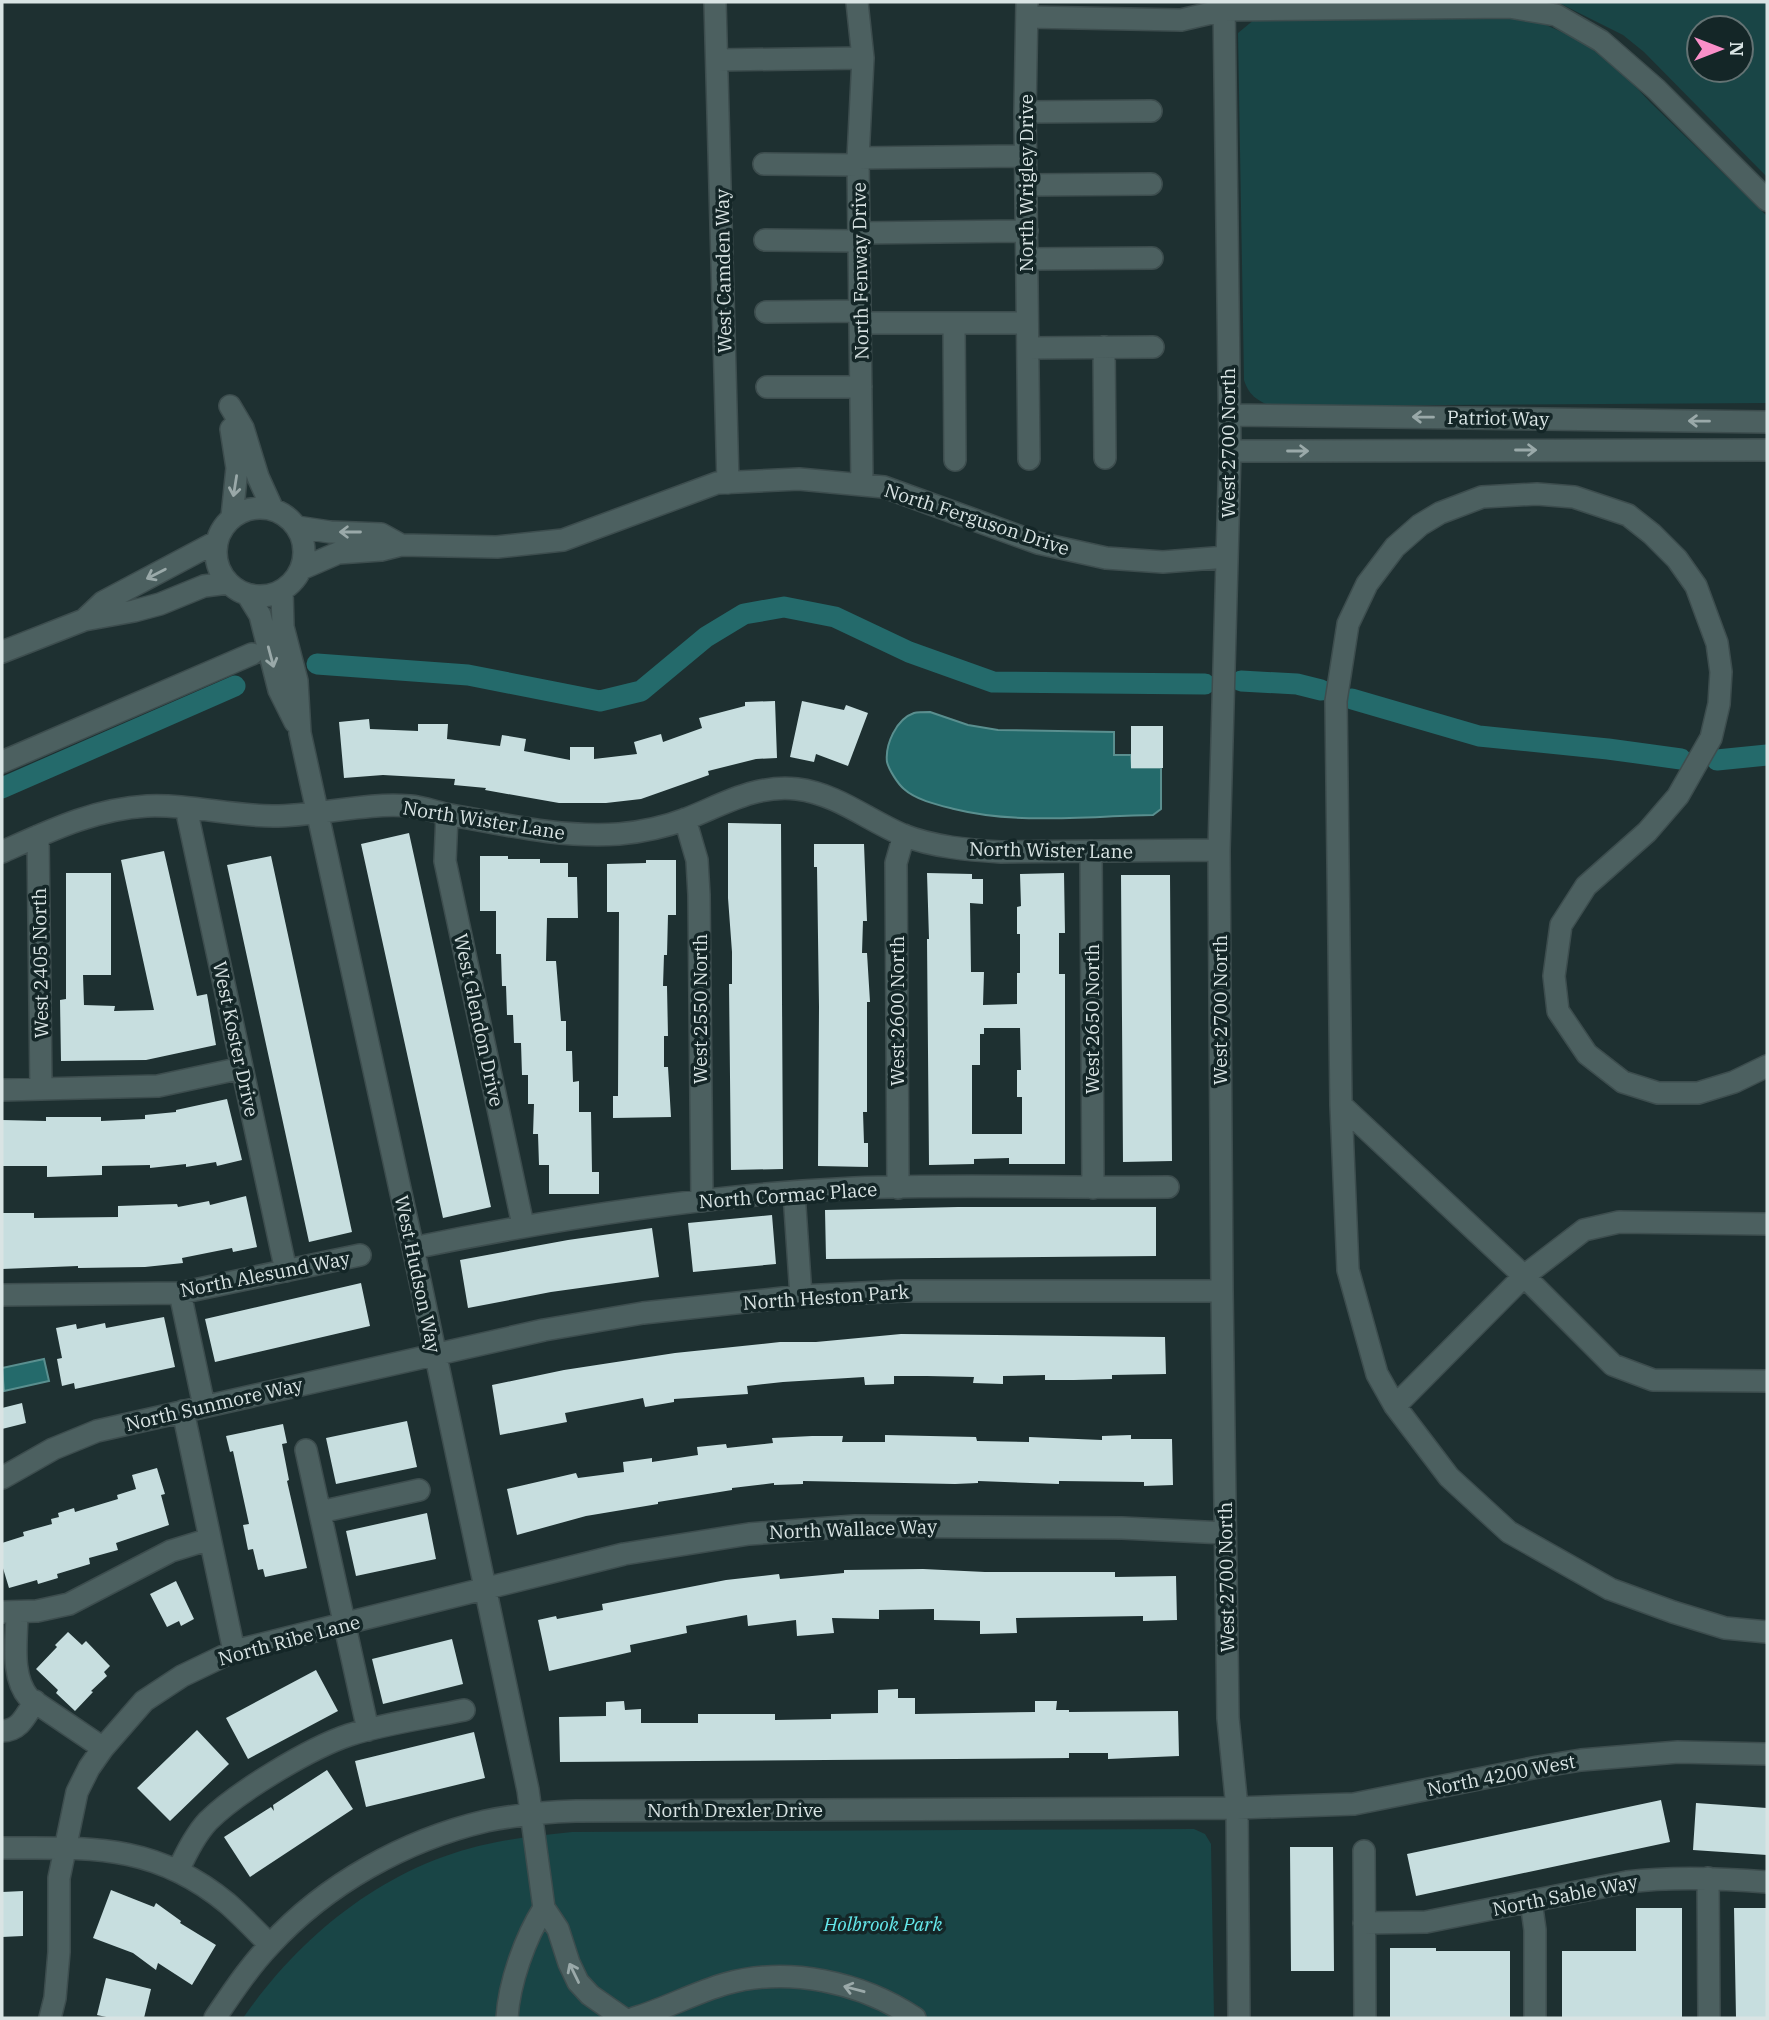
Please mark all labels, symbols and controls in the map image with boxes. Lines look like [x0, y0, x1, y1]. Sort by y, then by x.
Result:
north arrow [1685, 14, 1755, 84]
text: N [1725, 41, 1749, 57]
street label: North Wrigley Drive [1014, 94, 1038, 272]
street label: North Fenway Drive [846, 182, 874, 360]
street label: West Camden Way [710, 188, 736, 353]
street label: West 2700 North [1216, 368, 1240, 518]
street label: Patriot Way [1447, 405, 1550, 431]
one-way arrow [1411, 411, 1434, 424]
one-way arrow [1688, 414, 1711, 428]
one-way arrow [1514, 443, 1537, 457]
one-way arrow [1287, 444, 1310, 457]
one-way arrow [228, 474, 241, 497]
street label: North Ferguson Drive [881, 478, 1073, 560]
one-way arrow [339, 525, 362, 539]
one-way arrow [146, 568, 167, 582]
one-way arrow [265, 646, 278, 668]
street label: North Wister Lane [401, 795, 567, 845]
street label: North Wister Lane [969, 837, 1133, 863]
street label: West 2405 North [27, 887, 53, 1038]
street label: West Glendon Drive [449, 931, 509, 1109]
street label: West 2550 North [688, 934, 712, 1084]
street label: West 2700 North [1208, 935, 1232, 1085]
street label: West 2600 North [885, 936, 909, 1086]
street label: West 2650 North [1080, 944, 1104, 1094]
street label: West Koster Drive [208, 959, 264, 1119]
street label: North Cormac Place [698, 1177, 878, 1213]
street label: West Hudson Way [390, 1193, 447, 1356]
street label: North Alesund Way [178, 1246, 353, 1302]
street label: North Heston Park [742, 1279, 910, 1315]
street label: North Sunmore Way [123, 1372, 306, 1436]
street label: West 2700 North [1213, 1501, 1239, 1652]
street label: North Wallace Way [769, 1514, 938, 1544]
street label: North Ribe Lane [215, 1610, 363, 1670]
street label: North 4200 West [1425, 1749, 1577, 1801]
street label: North Drexler Drive [647, 1798, 823, 1822]
street label: North Sable Way [1490, 1869, 1641, 1921]
park label: Holbrook Park [823, 1912, 943, 1936]
one-way arrow [567, 1963, 581, 1983]
one-way arrow [843, 1981, 865, 1994]

